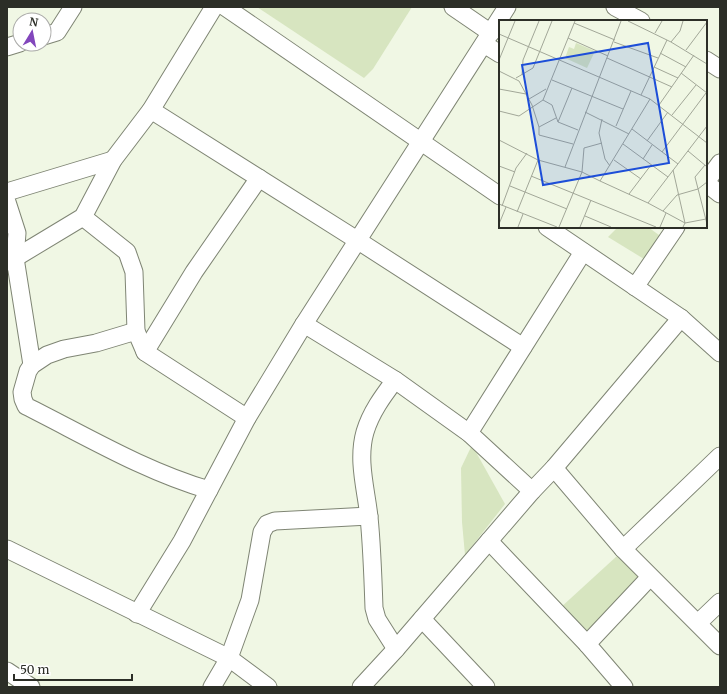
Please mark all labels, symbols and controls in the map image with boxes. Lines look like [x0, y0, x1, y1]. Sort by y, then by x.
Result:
north arrow [12, 12, 52, 52]
text: N [28, 15, 40, 30]
inset map [499, 20, 707, 228]
scale bar [14, 656, 132, 682]
text: 50 m [20, 662, 49, 677]

